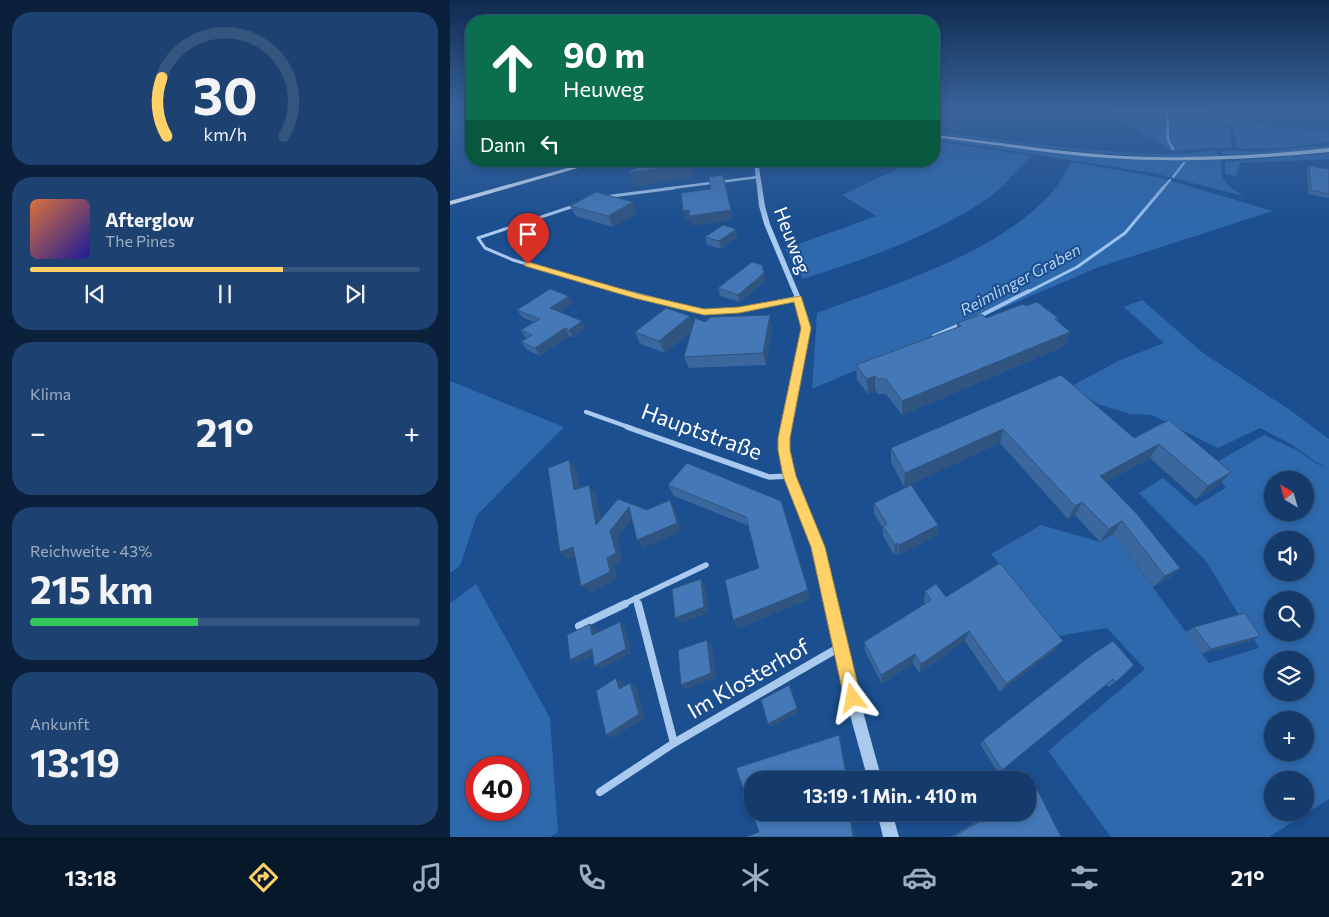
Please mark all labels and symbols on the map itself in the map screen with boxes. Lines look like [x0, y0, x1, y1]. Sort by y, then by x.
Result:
street label: Heuweg [770, 203, 816, 277]
pin [507, 213, 549, 264]
water label: Reimlinger Graben [956, 239, 1084, 319]
street label: Hauptstraße [638, 397, 766, 465]
north arrow [1264, 471, 1314, 521]
street label: Im Klosterhof [682, 632, 814, 724]
position arrow [826, 671, 878, 723]
speed limit sign: 40 [465, 756, 530, 821]

